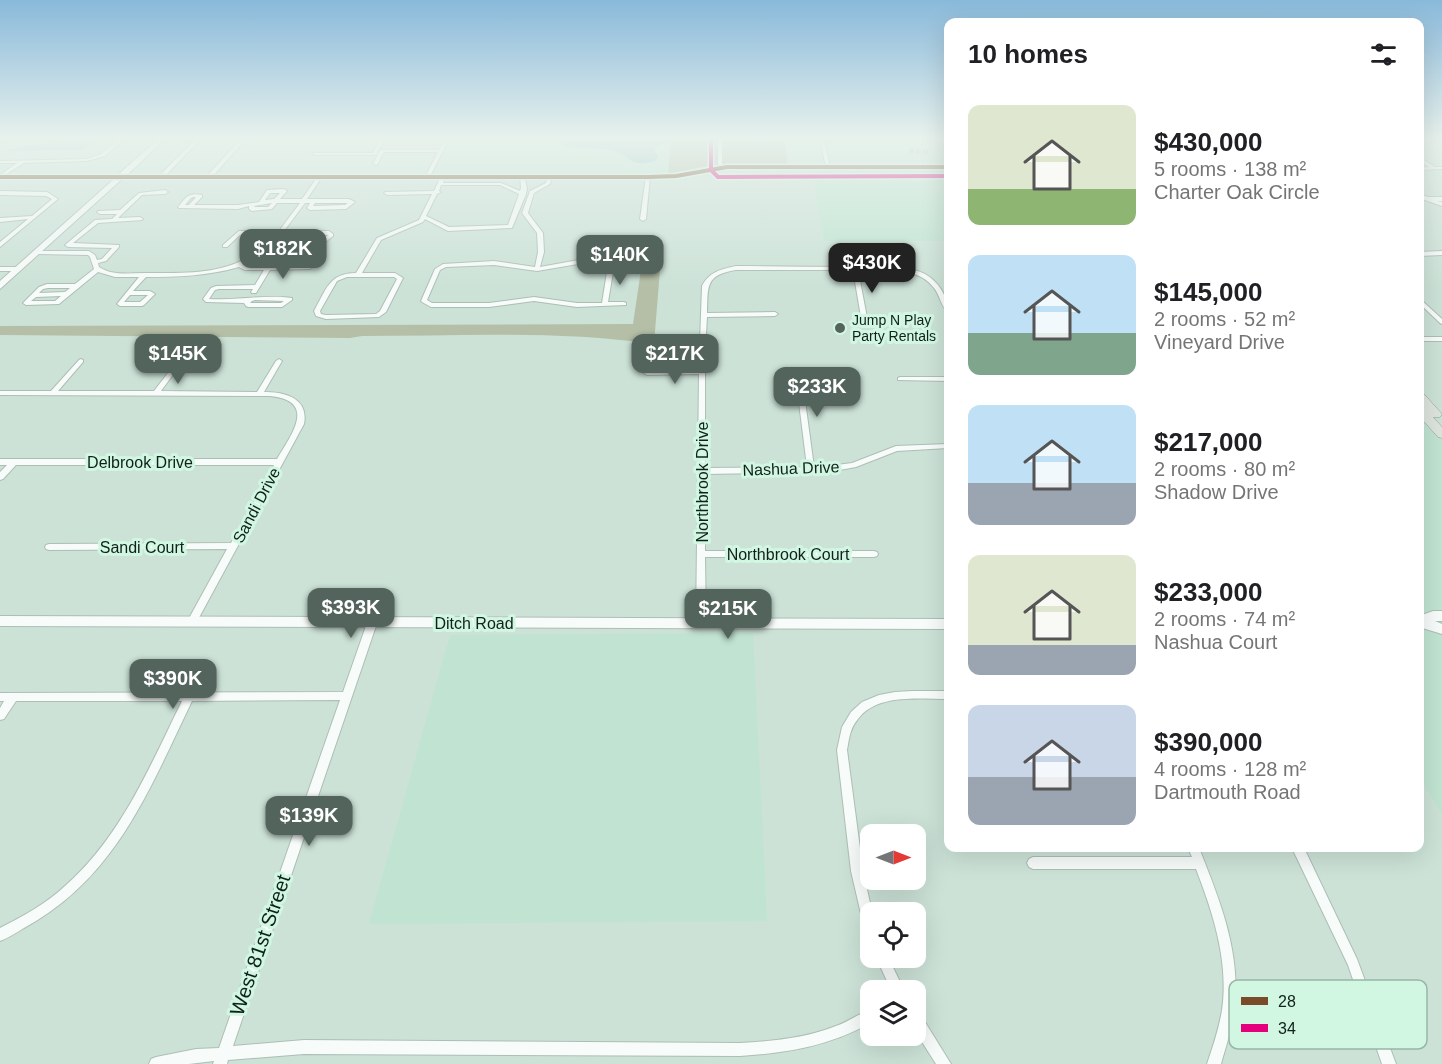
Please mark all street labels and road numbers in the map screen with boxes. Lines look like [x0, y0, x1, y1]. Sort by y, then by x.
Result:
street label: Northbrook Drive [694, 421, 711, 542]
street label: Delbrook Drive [87, 454, 193, 471]
street label: Nashua Drive [742, 458, 840, 479]
street label: Sandi Drive [230, 465, 283, 546]
street label: Sandi Court [100, 539, 185, 556]
street label: Northbrook Court [727, 546, 850, 563]
street label: Ditch Road [434, 615, 514, 632]
street label: West 81st Street [226, 871, 295, 1018]

